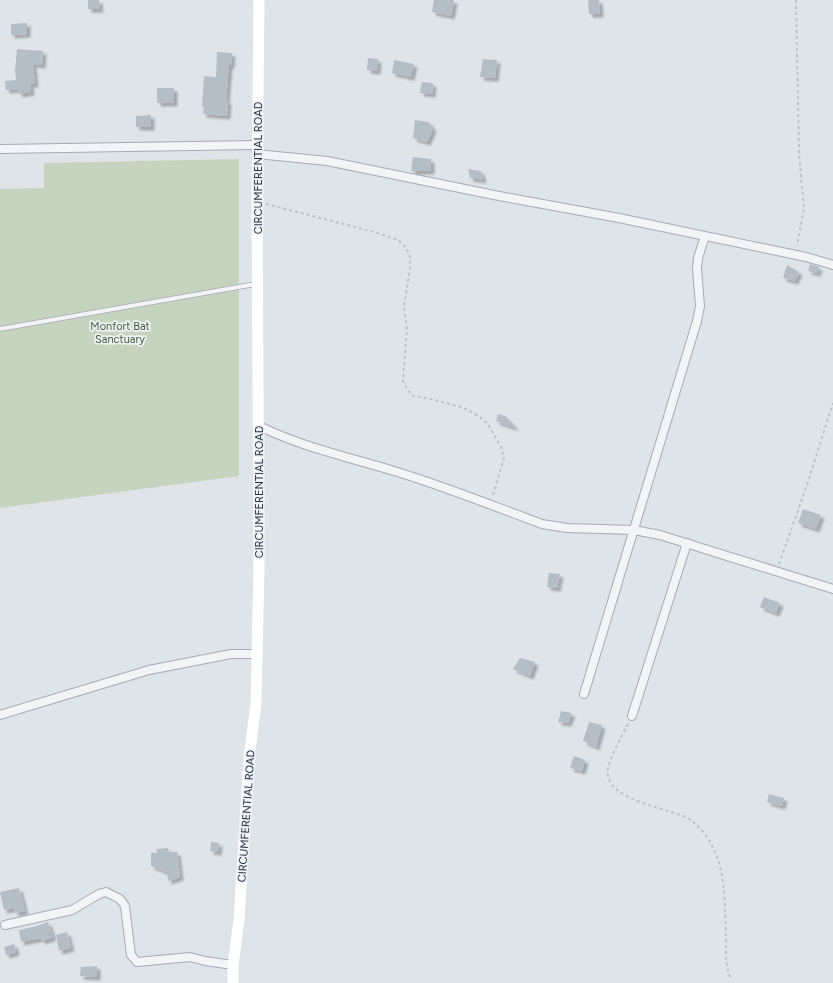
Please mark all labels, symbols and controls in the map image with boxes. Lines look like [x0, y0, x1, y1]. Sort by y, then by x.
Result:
street label: CIRCUMFERENTIAL ROAD [252, 101, 265, 234]
park label: Monfort Bat Sanctuary [90, 320, 150, 346]
street label: CIRCUMFERENTIAL ROAD [253, 425, 266, 558]
street label: CIRCUMFERENTIAL ROAD [235, 749, 258, 883]

